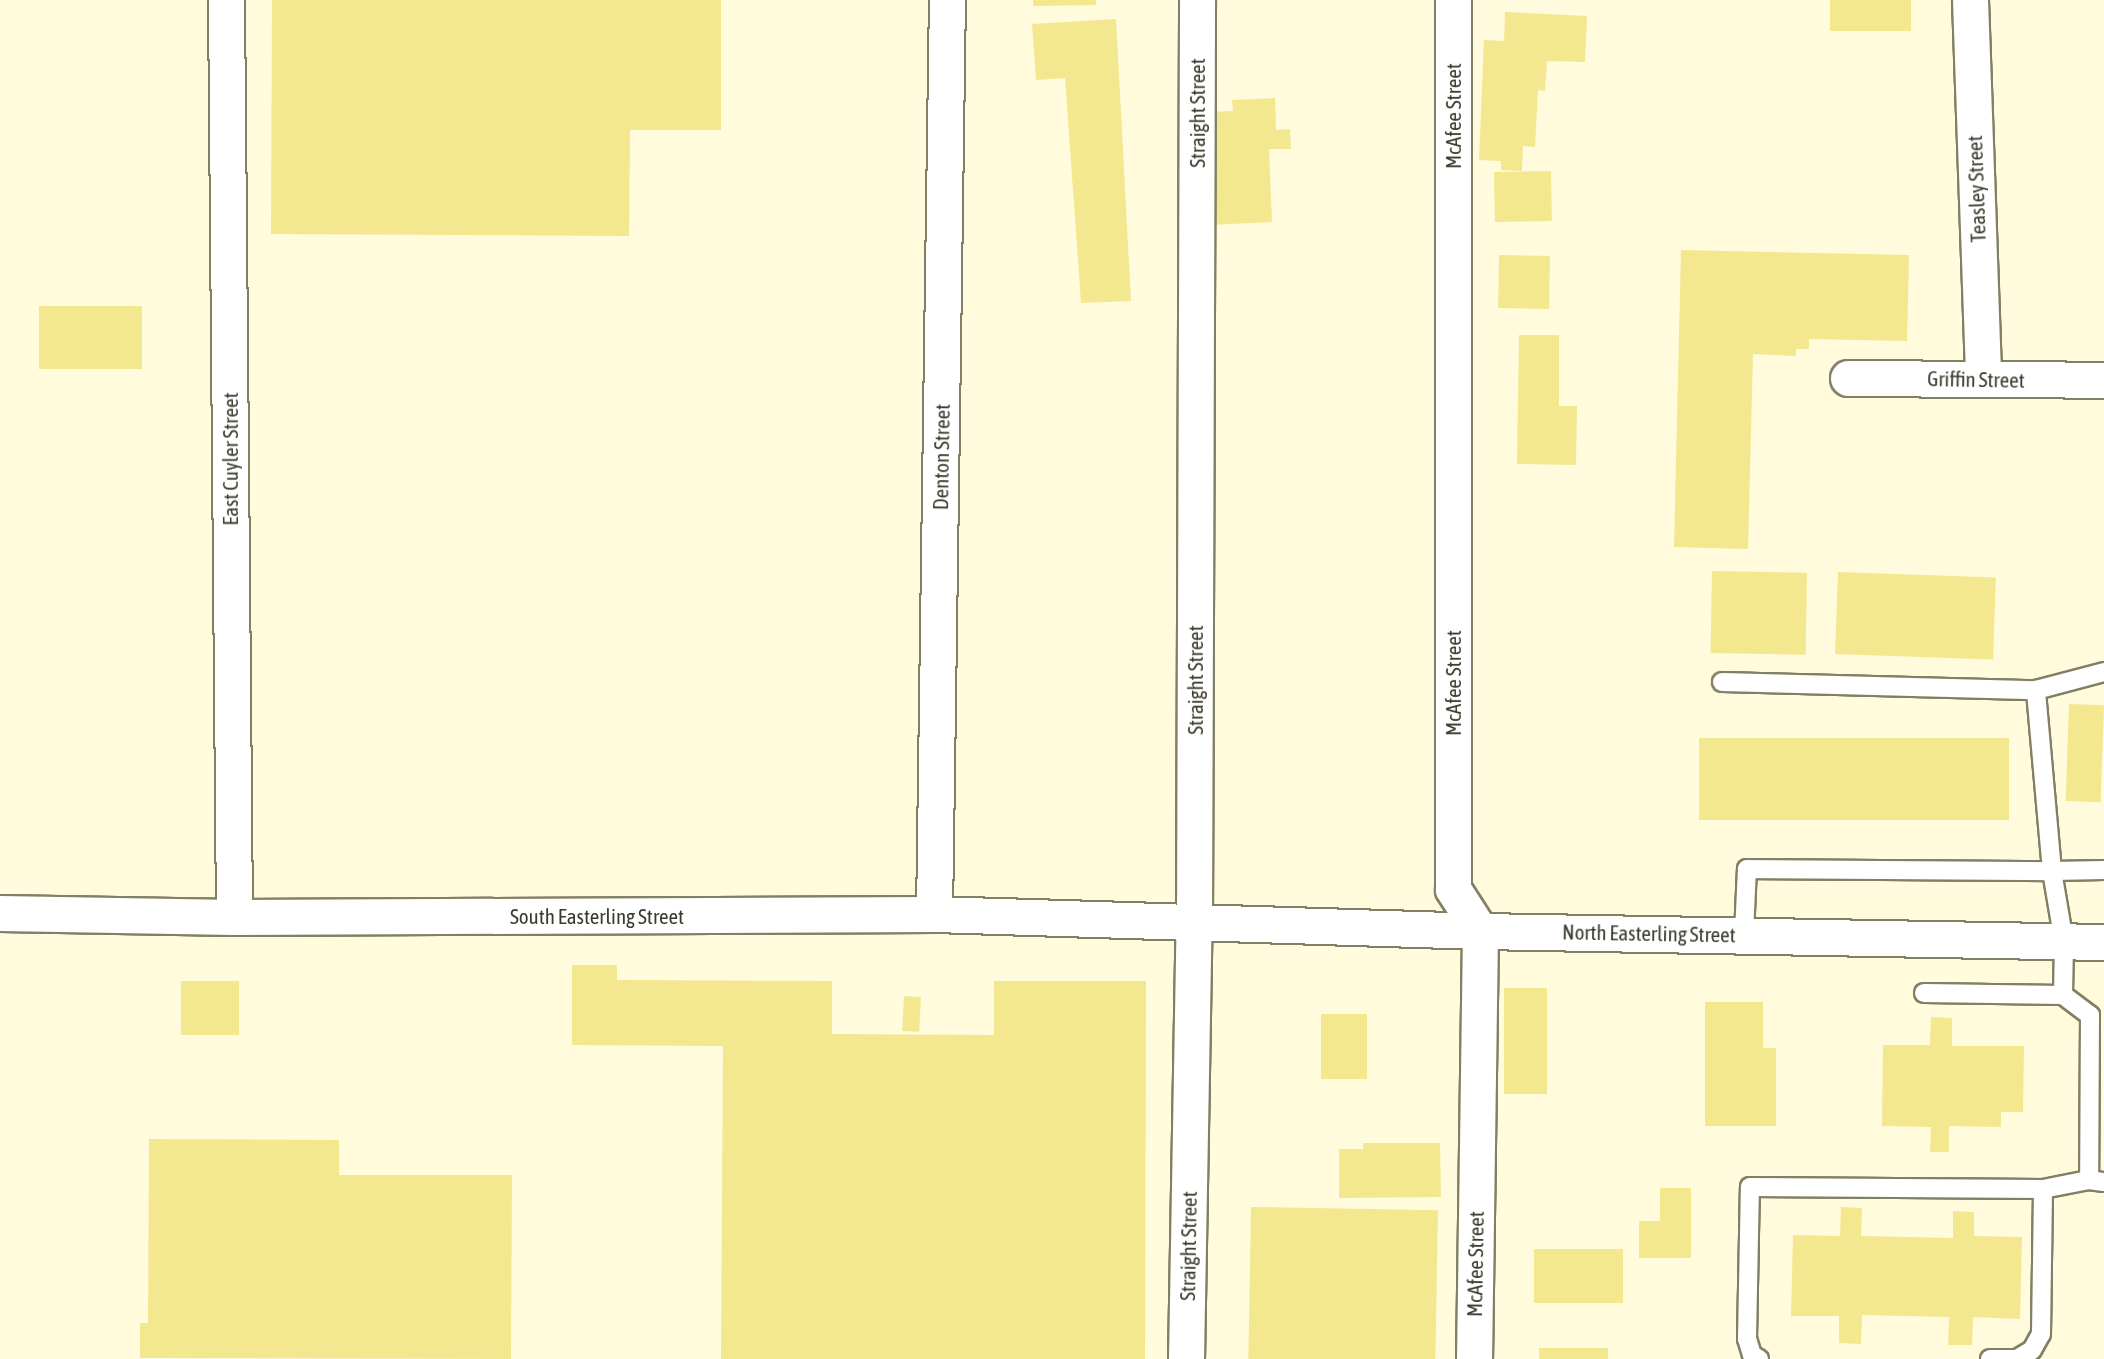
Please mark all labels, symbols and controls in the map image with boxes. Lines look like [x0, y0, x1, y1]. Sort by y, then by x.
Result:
street label: Straight Street [1184, 58, 1210, 168]
street label: McAfee Street [1440, 63, 1466, 169]
street label: Teasley Street [1962, 135, 1990, 243]
street label: Griffin Street [1927, 366, 2025, 392]
street label: East Cuyler Street [217, 392, 243, 526]
street label: Denton Street [927, 404, 955, 510]
street label: Straight Street [1182, 625, 1208, 735]
street label: McAfee Street [1440, 630, 1466, 736]
street label: South Easterling Street [510, 903, 684, 929]
street label: North Easterling Street [1562, 919, 1736, 947]
street label: Straight Street [1174, 1191, 1202, 1301]
street label: McAfee Street [1461, 1211, 1489, 1317]

